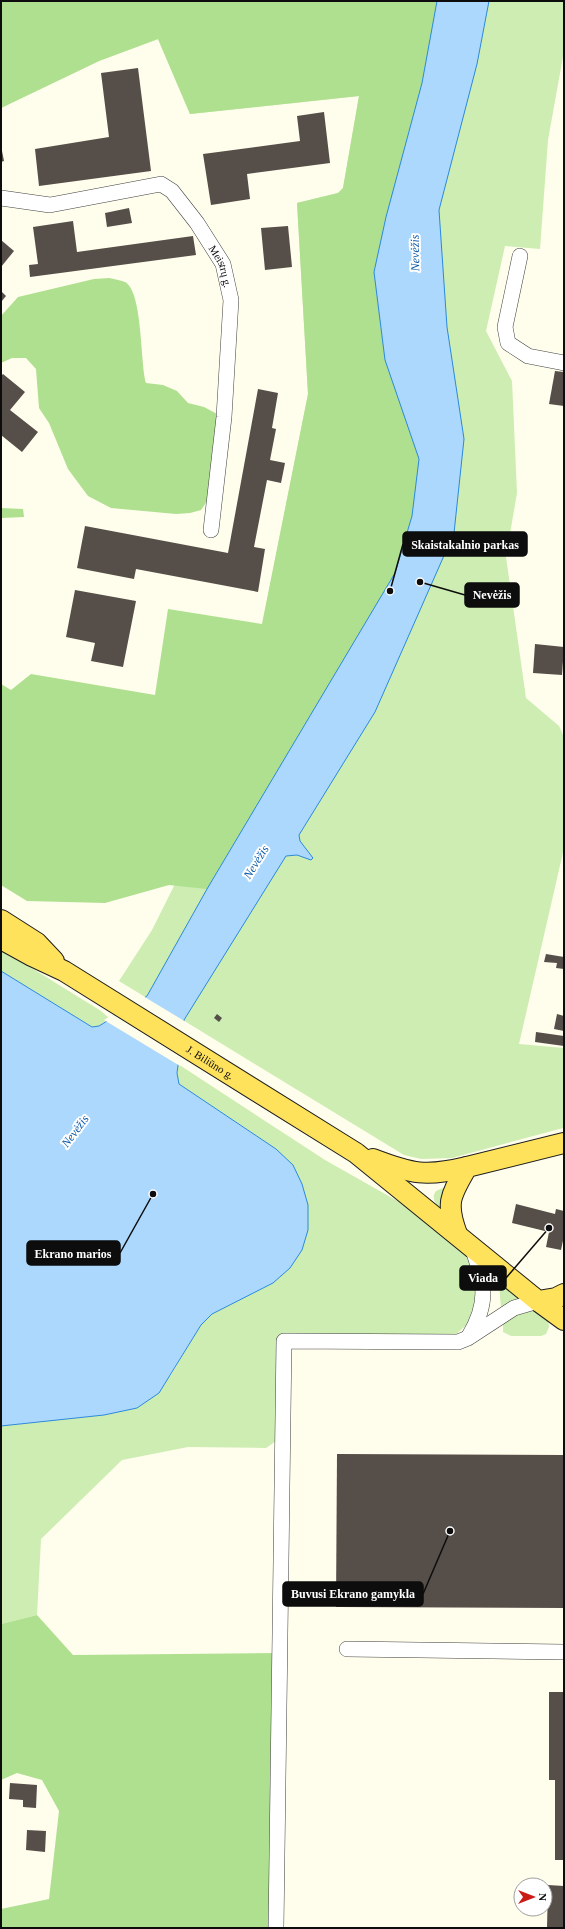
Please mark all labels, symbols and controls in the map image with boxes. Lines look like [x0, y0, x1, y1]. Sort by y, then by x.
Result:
water label: Nevėžis [408, 234, 422, 272]
street label: Meistrų g. [207, 243, 234, 289]
callout: Skaistakalnio parkas [403, 532, 527, 556]
text: Skaistakalnio parkas [411, 538, 519, 552]
callout: Nevėžis [465, 583, 519, 607]
text: Nevėžis [473, 588, 512, 602]
water label: Nevėžis [240, 842, 272, 882]
street label: J. Biliūno g. [184, 1043, 236, 1082]
water label: Nevėžis [58, 1112, 92, 1151]
callout: Ekrano marios [27, 1241, 120, 1265]
text: Ekrano marios [34, 1247, 112, 1261]
callout: Viada [460, 1266, 506, 1290]
text: Viada [468, 1271, 498, 1285]
callout: Buvusi Ekrano gamykla [283, 1582, 423, 1606]
text: Buvusi Ekrano gamykla [291, 1587, 415, 1601]
north arrow [513, 1877, 553, 1917]
text: N [537, 1893, 549, 1901]

